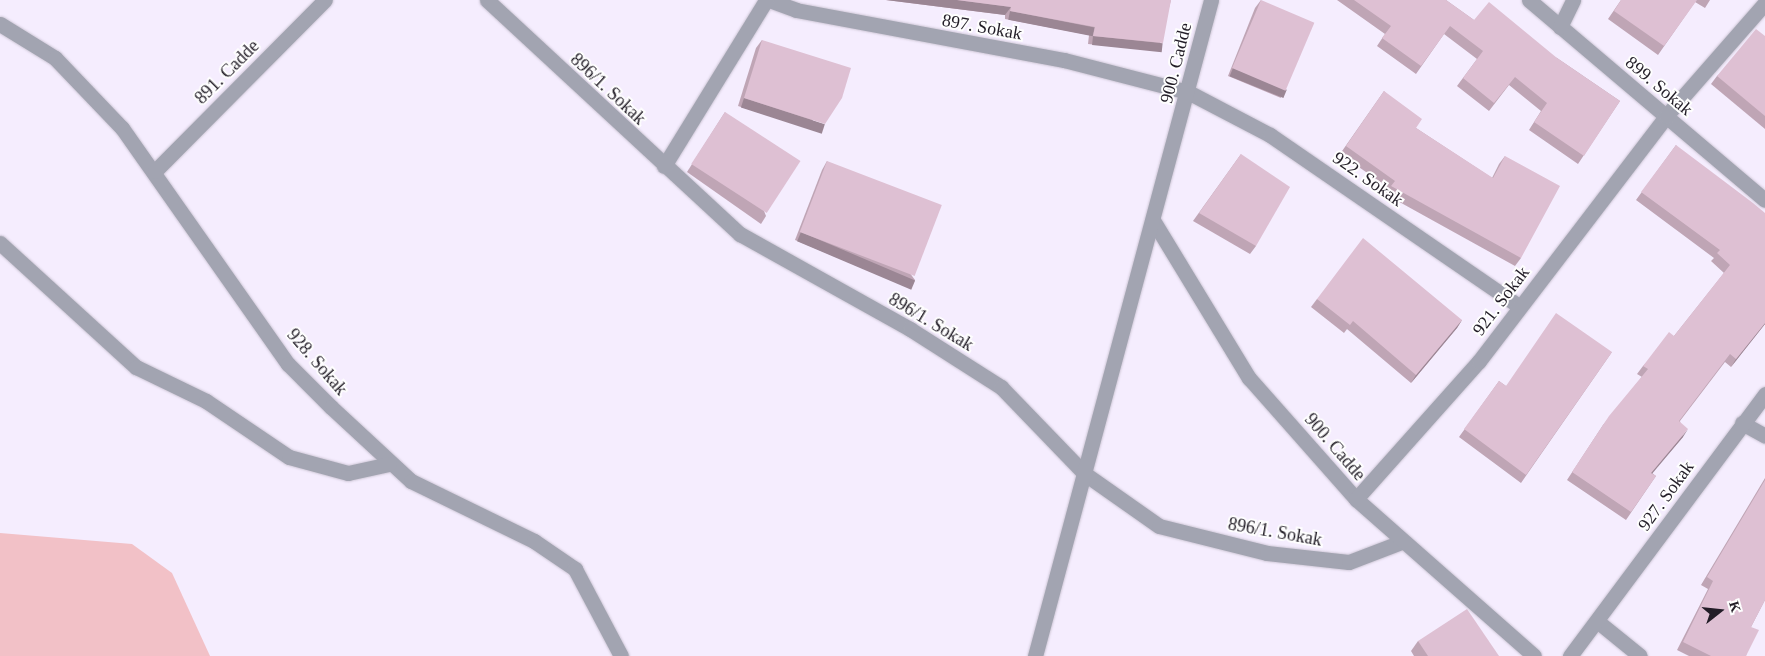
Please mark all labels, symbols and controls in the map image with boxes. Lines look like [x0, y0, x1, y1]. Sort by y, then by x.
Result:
street label: 897. Sokak [940, 9, 1024, 45]
street label: 900. Cadde [1156, 21, 1196, 105]
street label: 891. Cadde [190, 35, 264, 109]
street label: 896/1. Sokak [566, 49, 650, 129]
street label: 899. Sokak [1621, 52, 1697, 120]
street label: 922. Sokak [1329, 147, 1407, 211]
street label: 921. Sokak [1468, 262, 1534, 340]
street label: 896/1. Sokak [885, 288, 977, 356]
street label: 928. Sokak [282, 324, 352, 400]
street label: 900. Cadde [1300, 409, 1370, 485]
street label: 927. Sokak [1633, 457, 1699, 535]
street label: 896/1. Sokak [1226, 513, 1324, 551]
north arrow [1695, 586, 1745, 636]
text: K [1726, 599, 1744, 614]

